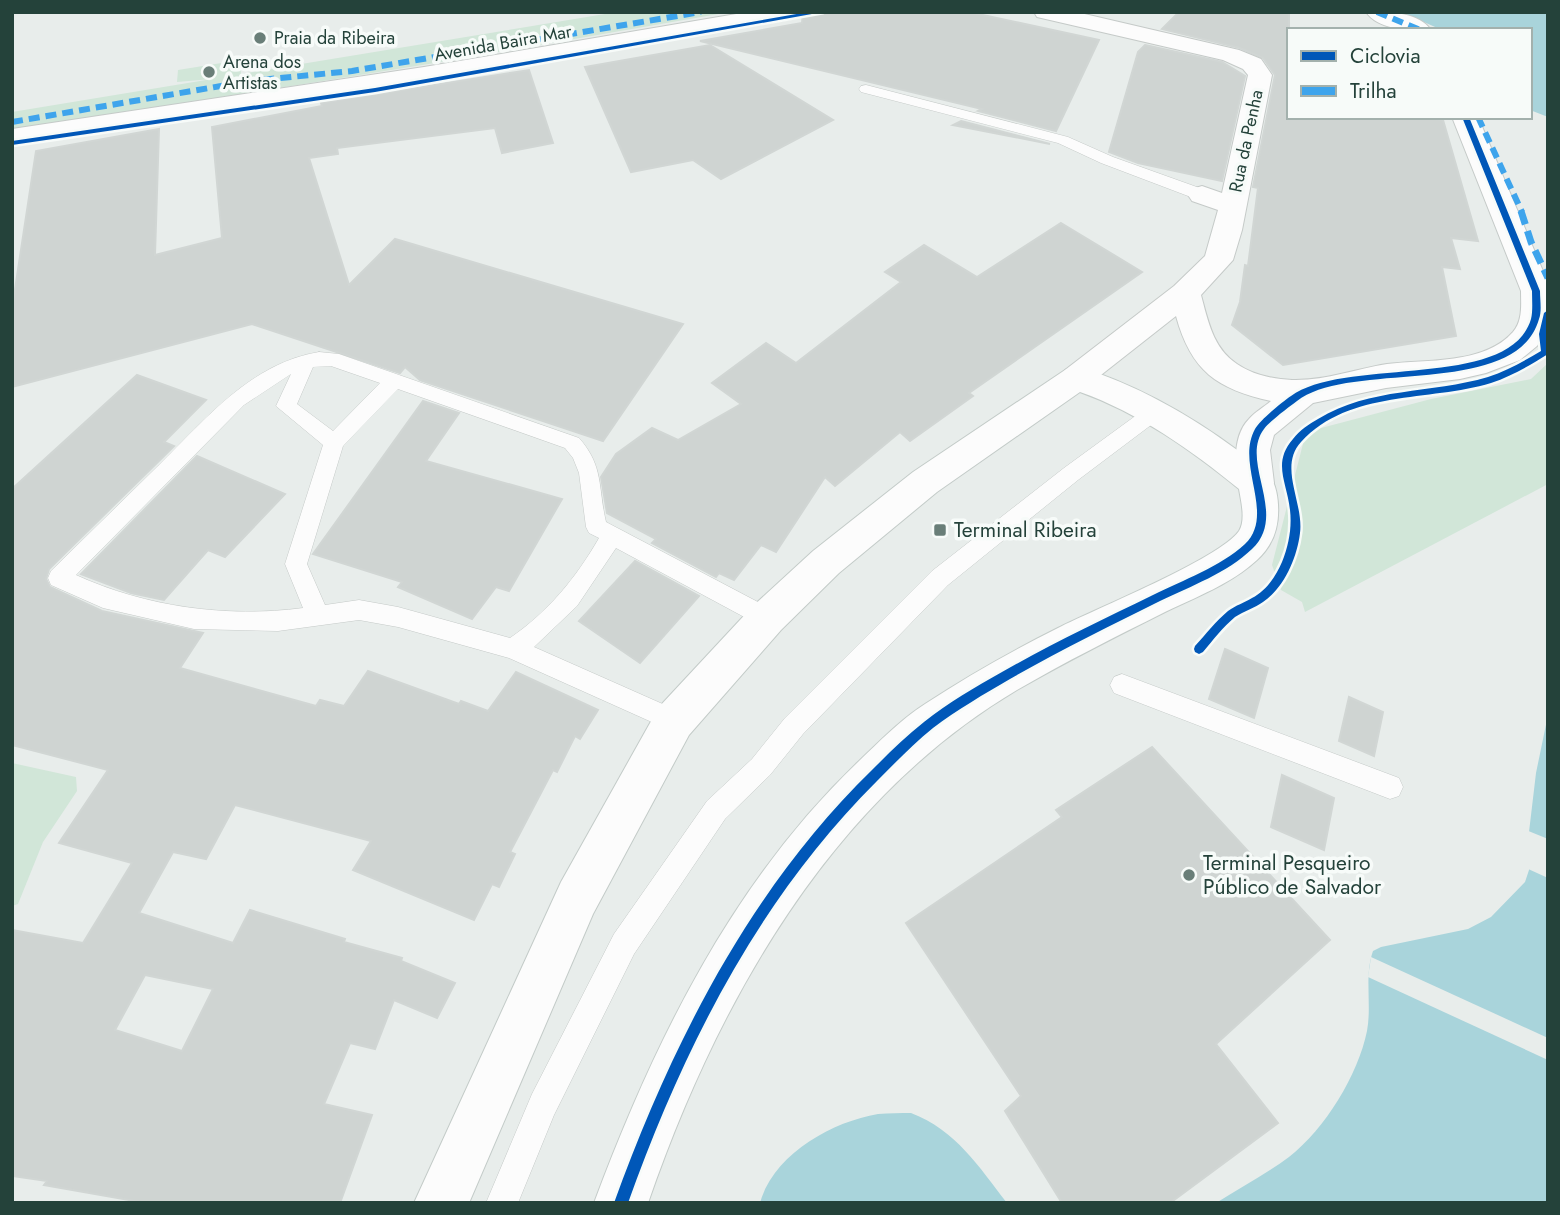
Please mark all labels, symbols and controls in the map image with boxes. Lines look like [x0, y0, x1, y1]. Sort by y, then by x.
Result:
street label: Avenida Baira Mar [432, 18, 575, 68]
place label: Praia da Ribeira [274, 25, 395, 51]
legend [1287, 28, 1532, 119]
marker: Praia da Ribeira [252, 30, 268, 46]
text: Ciclovia [1350, 41, 1421, 71]
place label: Arena dos Artistas [223, 49, 301, 96]
marker: Arena dos Artistas [201, 64, 217, 80]
text: Trilha [1350, 76, 1397, 106]
street label: Rua da Penha [1222, 87, 1270, 195]
place label: Terminal Ribeira [954, 515, 1097, 545]
marker: Terminal Ribeira [932, 522, 948, 538]
place label: Terminal Pesqueiro Público de Salvador [1203, 848, 1382, 902]
marker: Terminal Pesqueiro Público de Salvador [1181, 867, 1197, 883]

